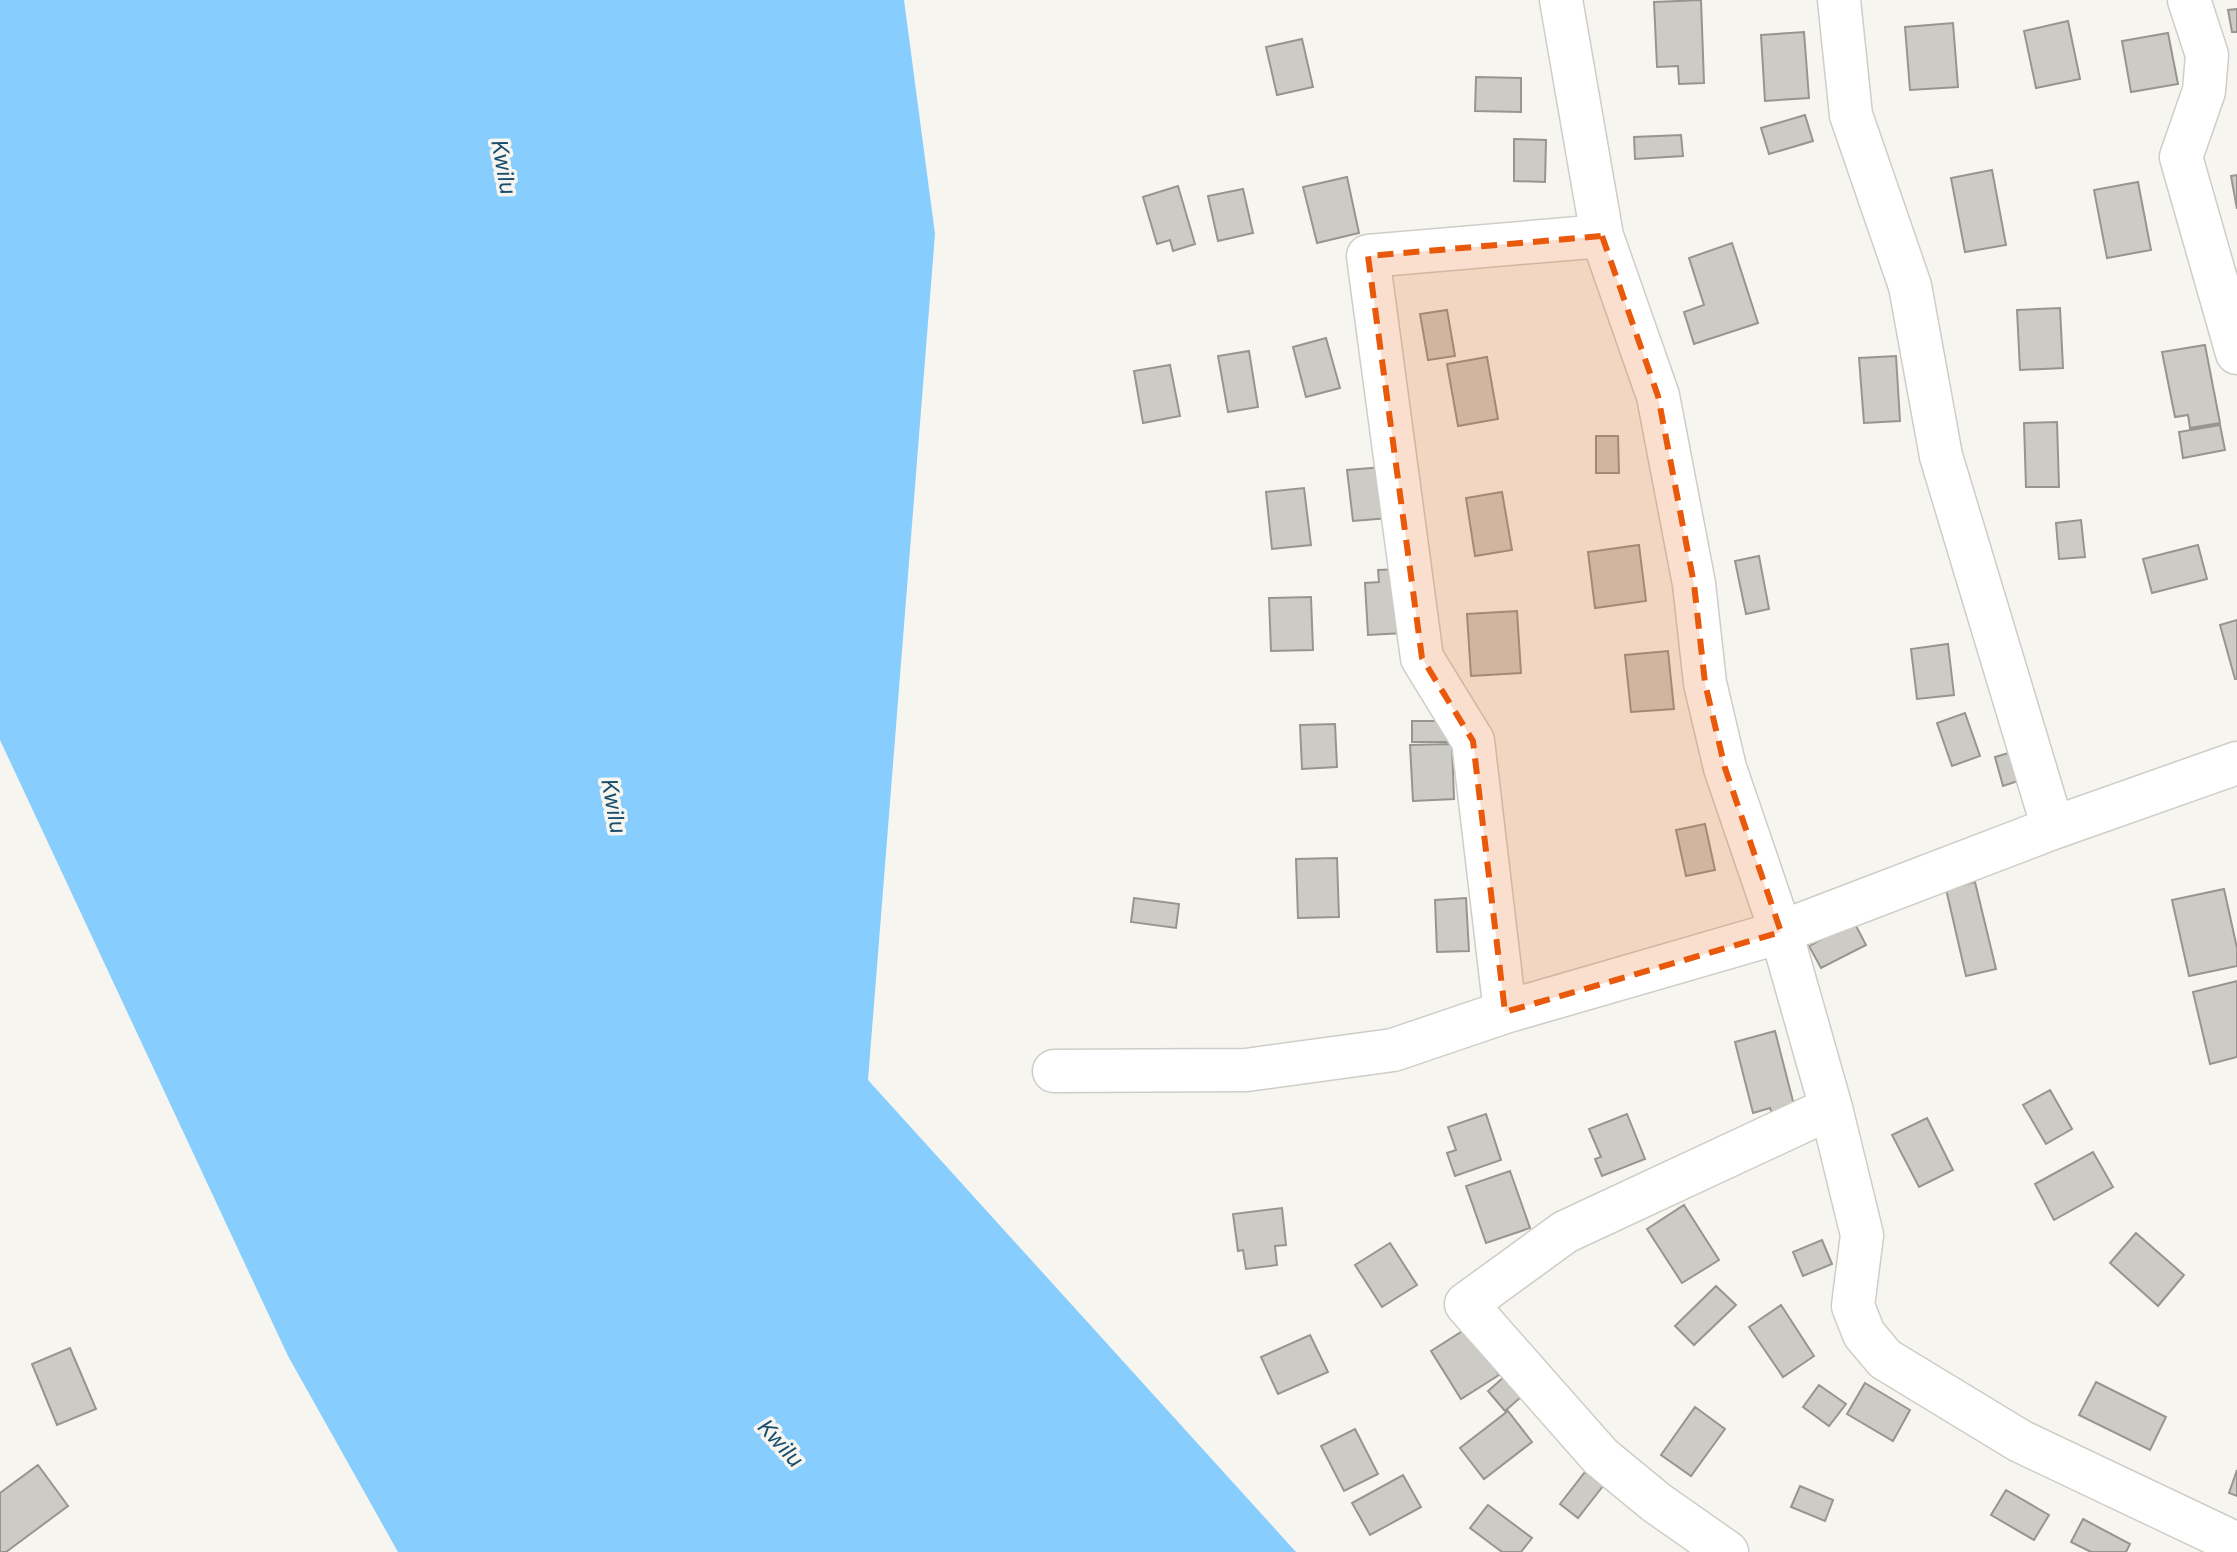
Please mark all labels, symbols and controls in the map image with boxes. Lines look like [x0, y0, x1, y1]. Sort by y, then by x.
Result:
water label: Kwilu [486, 138, 522, 196]
water label: Kwilu [596, 777, 632, 835]
water label: Kwilu [753, 1414, 809, 1472]

